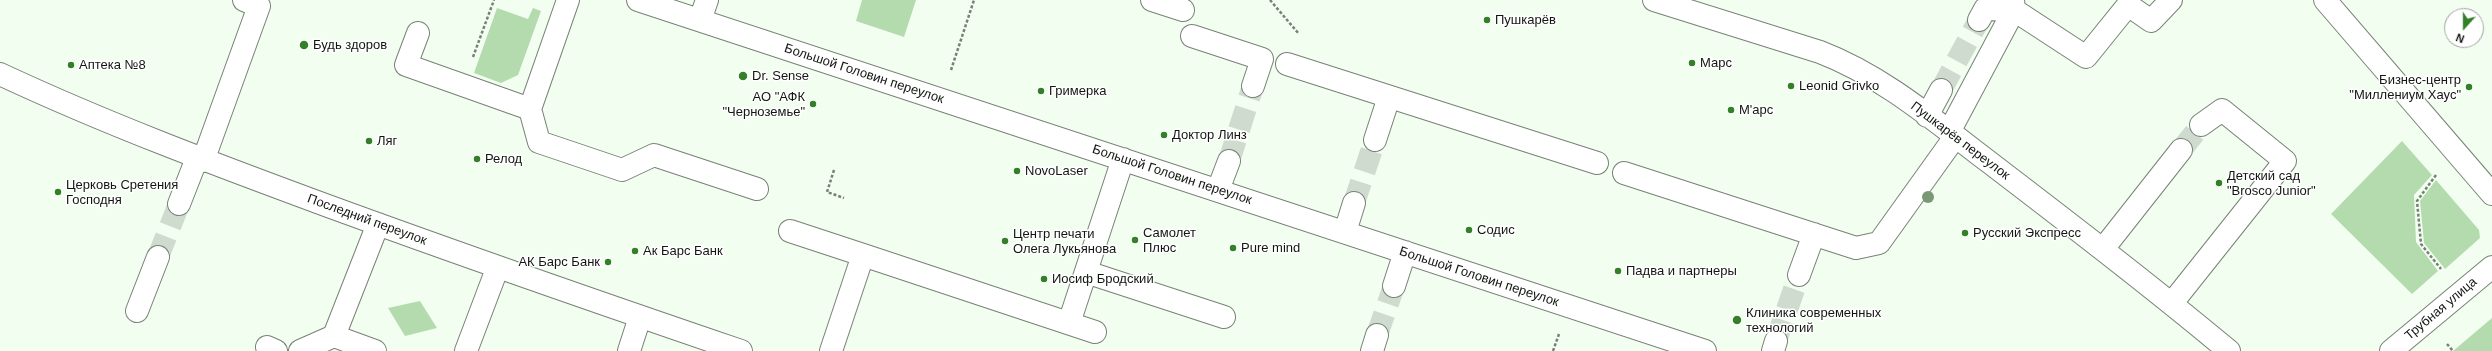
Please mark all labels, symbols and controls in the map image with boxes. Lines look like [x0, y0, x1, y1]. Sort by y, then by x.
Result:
north arrow [2444, 8, 2484, 48]
place label: Пушкарёв [1495, 12, 1556, 28]
marker: Пушкарёв [1482, 15, 1492, 25]
text: N [2454, 31, 2466, 45]
place label: Будь здоров [313, 37, 387, 53]
marker: Будь здоров [298, 39, 310, 51]
street label: Большой Головин переулок [782, 41, 946, 107]
place label: Марс [1700, 55, 1732, 71]
place label: Аптека №8 [79, 57, 146, 73]
marker: Марс [1687, 58, 1697, 68]
marker: Аптека №8 [66, 60, 76, 70]
place label: Dr. Sense [752, 68, 809, 84]
marker: Dr. Sense [737, 70, 749, 82]
place label: Бизнес-центр "Миллениум Хаус" [2349, 72, 2461, 103]
place label: Leonid Grivko [1799, 78, 1879, 94]
marker: Leonid Grivko [1786, 81, 1796, 91]
marker: Бизнес-центр "Миллениум Хаус" [2464, 82, 2474, 92]
place label: Гримерка [1049, 83, 1106, 99]
marker: Гримерка [1036, 86, 1046, 96]
place label: АО "АФК "Черноземье" [722, 89, 805, 120]
marker: АО "АФК "Черноземье" [808, 99, 818, 109]
street label: Пушкарёв переулок [1907, 99, 2013, 183]
place label: М'арс [1739, 102, 1773, 118]
marker: М'арс [1726, 105, 1736, 115]
place label: Доктор Линз [1172, 127, 1247, 143]
marker: Доктор Линз [1159, 130, 1169, 140]
place label: Ляг [377, 133, 397, 149]
marker: Ляг [364, 136, 374, 146]
street label: Большой Головин переулок [1090, 142, 1254, 208]
place label: Релод [485, 151, 522, 167]
marker: Релод [472, 154, 482, 164]
place label: NovoLaser [1025, 163, 1088, 179]
marker: NovoLaser [1012, 166, 1022, 176]
place label: Детский сад "Brosco Junior" [2227, 168, 2316, 199]
place label: Церковь Сретения Господня [66, 177, 178, 208]
marker: Детский сад "Brosco Junior" [2214, 178, 2224, 188]
marker: Церковь Сретения Господня [53, 187, 63, 197]
street label: Последний переулок [305, 191, 429, 249]
place label: Содис [1477, 222, 1515, 238]
place label: Самолет Плюс [1143, 225, 1196, 256]
marker: Содис [1464, 225, 1474, 235]
place label: Русский Экспресс [1973, 225, 2081, 241]
place label: Центр печати Олега Лукьянова [1013, 226, 1116, 257]
marker: Русский Экспресс [1960, 228, 1970, 238]
marker: Самолет Плюс [1130, 235, 1140, 245]
marker: Центр печати Олега Лукьянова [1000, 236, 1010, 246]
place label: Pure mind [1241, 240, 1300, 256]
place label: Ак Барс Банк [643, 243, 723, 259]
marker: Pure mind [1228, 243, 1238, 253]
street label: Большой Головин переулок [1397, 244, 1561, 310]
marker: Ак Барс Банк [630, 246, 640, 256]
place label: АК Барс Банк [518, 254, 600, 270]
marker: АК Барс Банк [603, 257, 613, 267]
place label: Падва и партнеры [1626, 263, 1737, 279]
marker: Падва и партнеры [1613, 266, 1623, 276]
place label: Иосиф Бродский [1052, 271, 1154, 287]
marker: Иосиф Бродский [1039, 274, 1049, 284]
street label: Трубная улица [2402, 274, 2480, 344]
place label: Клиника современных технологий [1746, 305, 1881, 336]
marker: Клиника современных технологий [1731, 314, 1743, 326]

